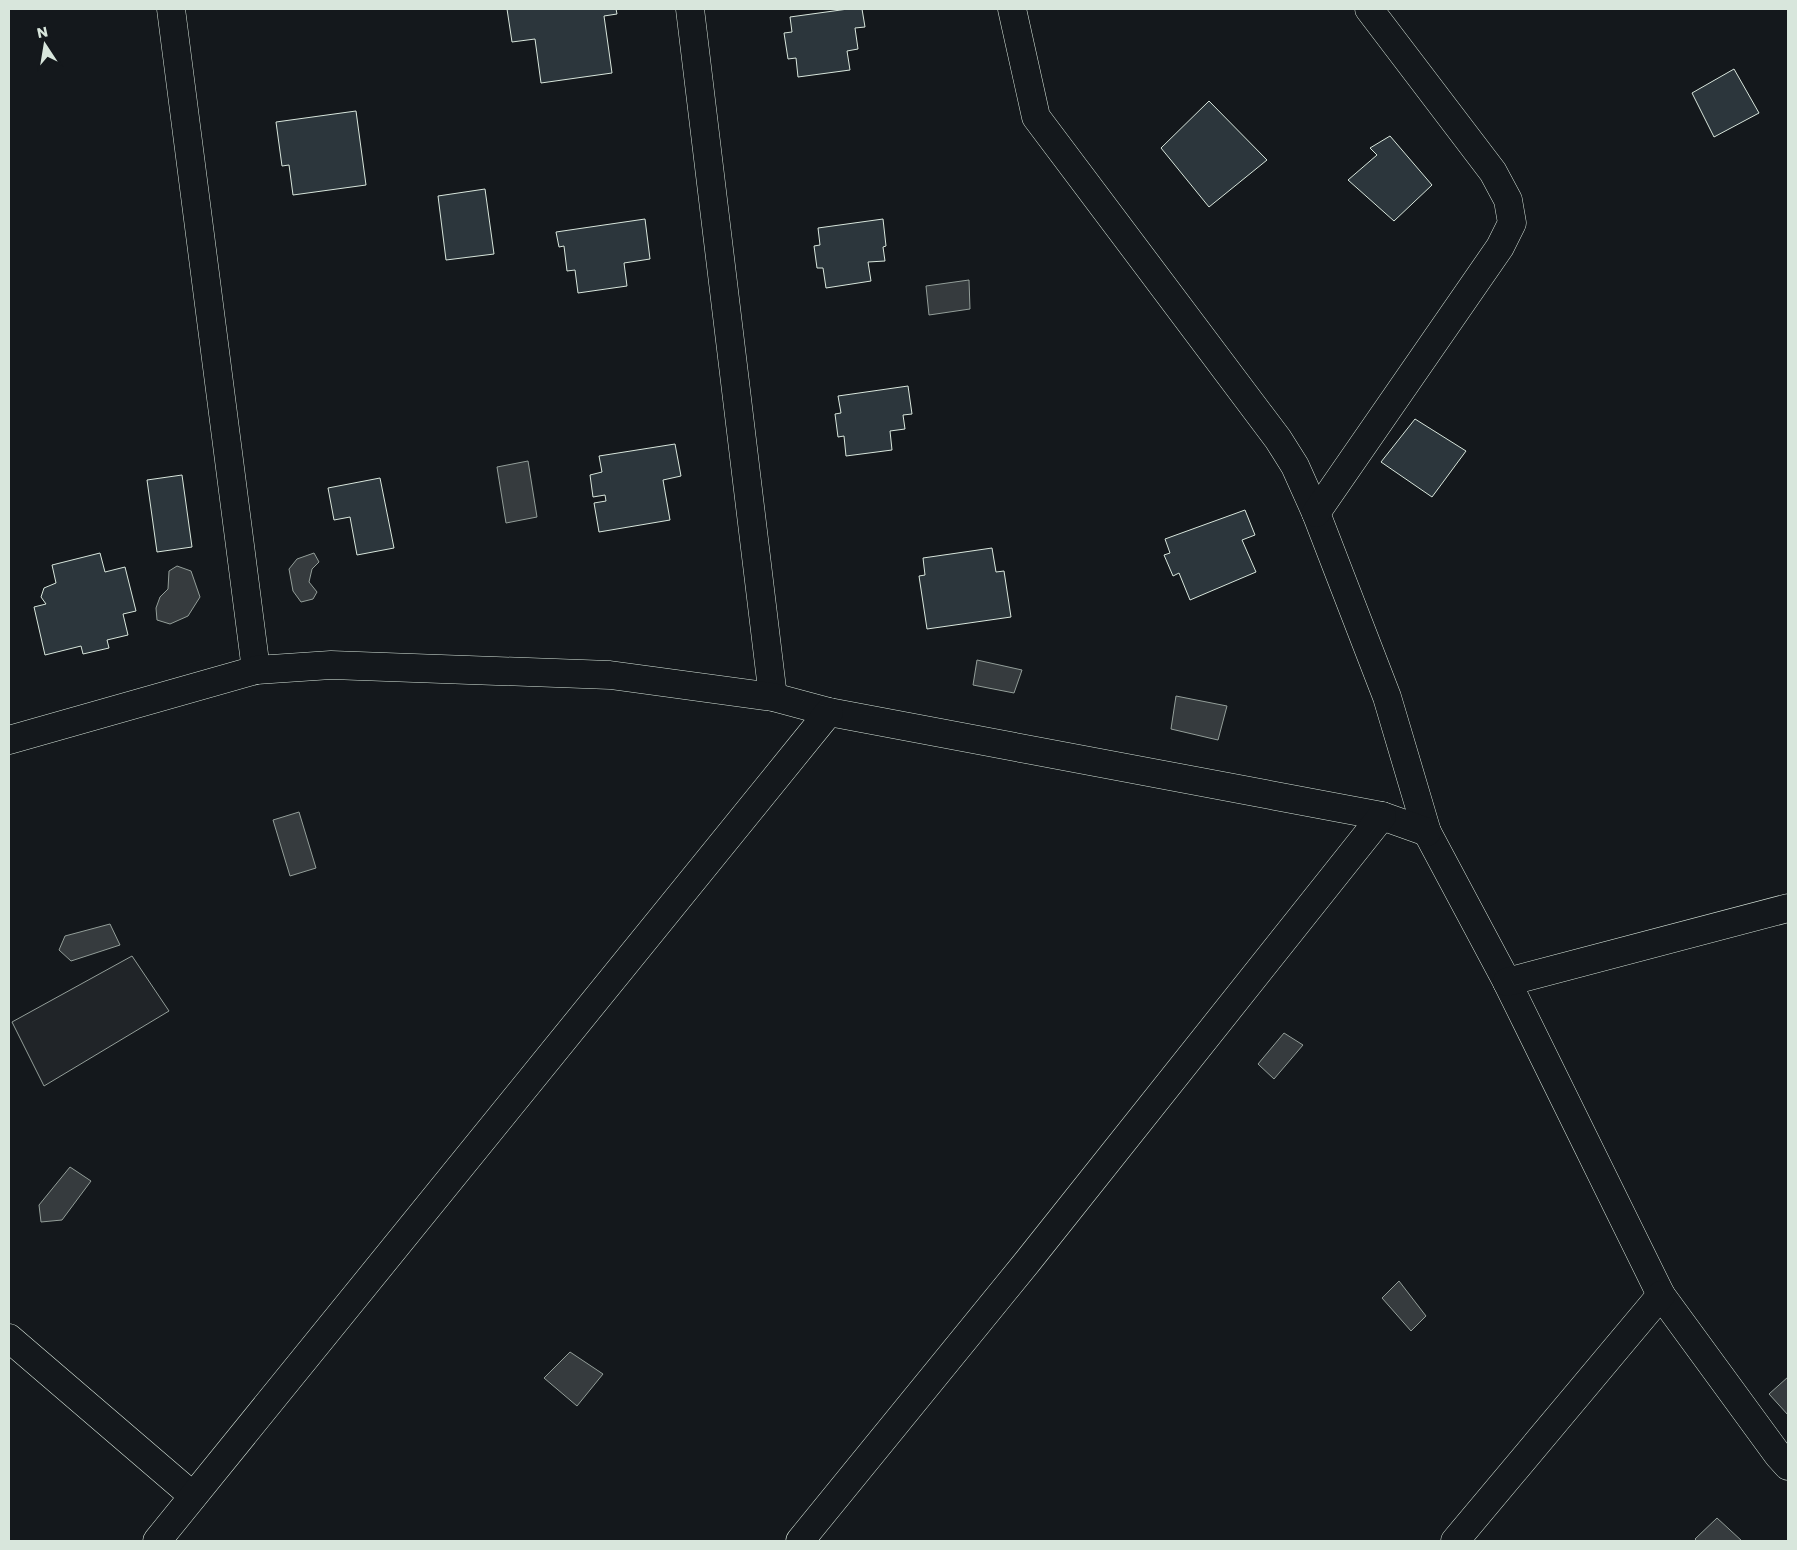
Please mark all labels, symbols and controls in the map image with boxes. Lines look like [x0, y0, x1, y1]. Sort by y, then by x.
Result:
north arrow [20, 20, 70, 70]
text: N [35, 21, 50, 43]

